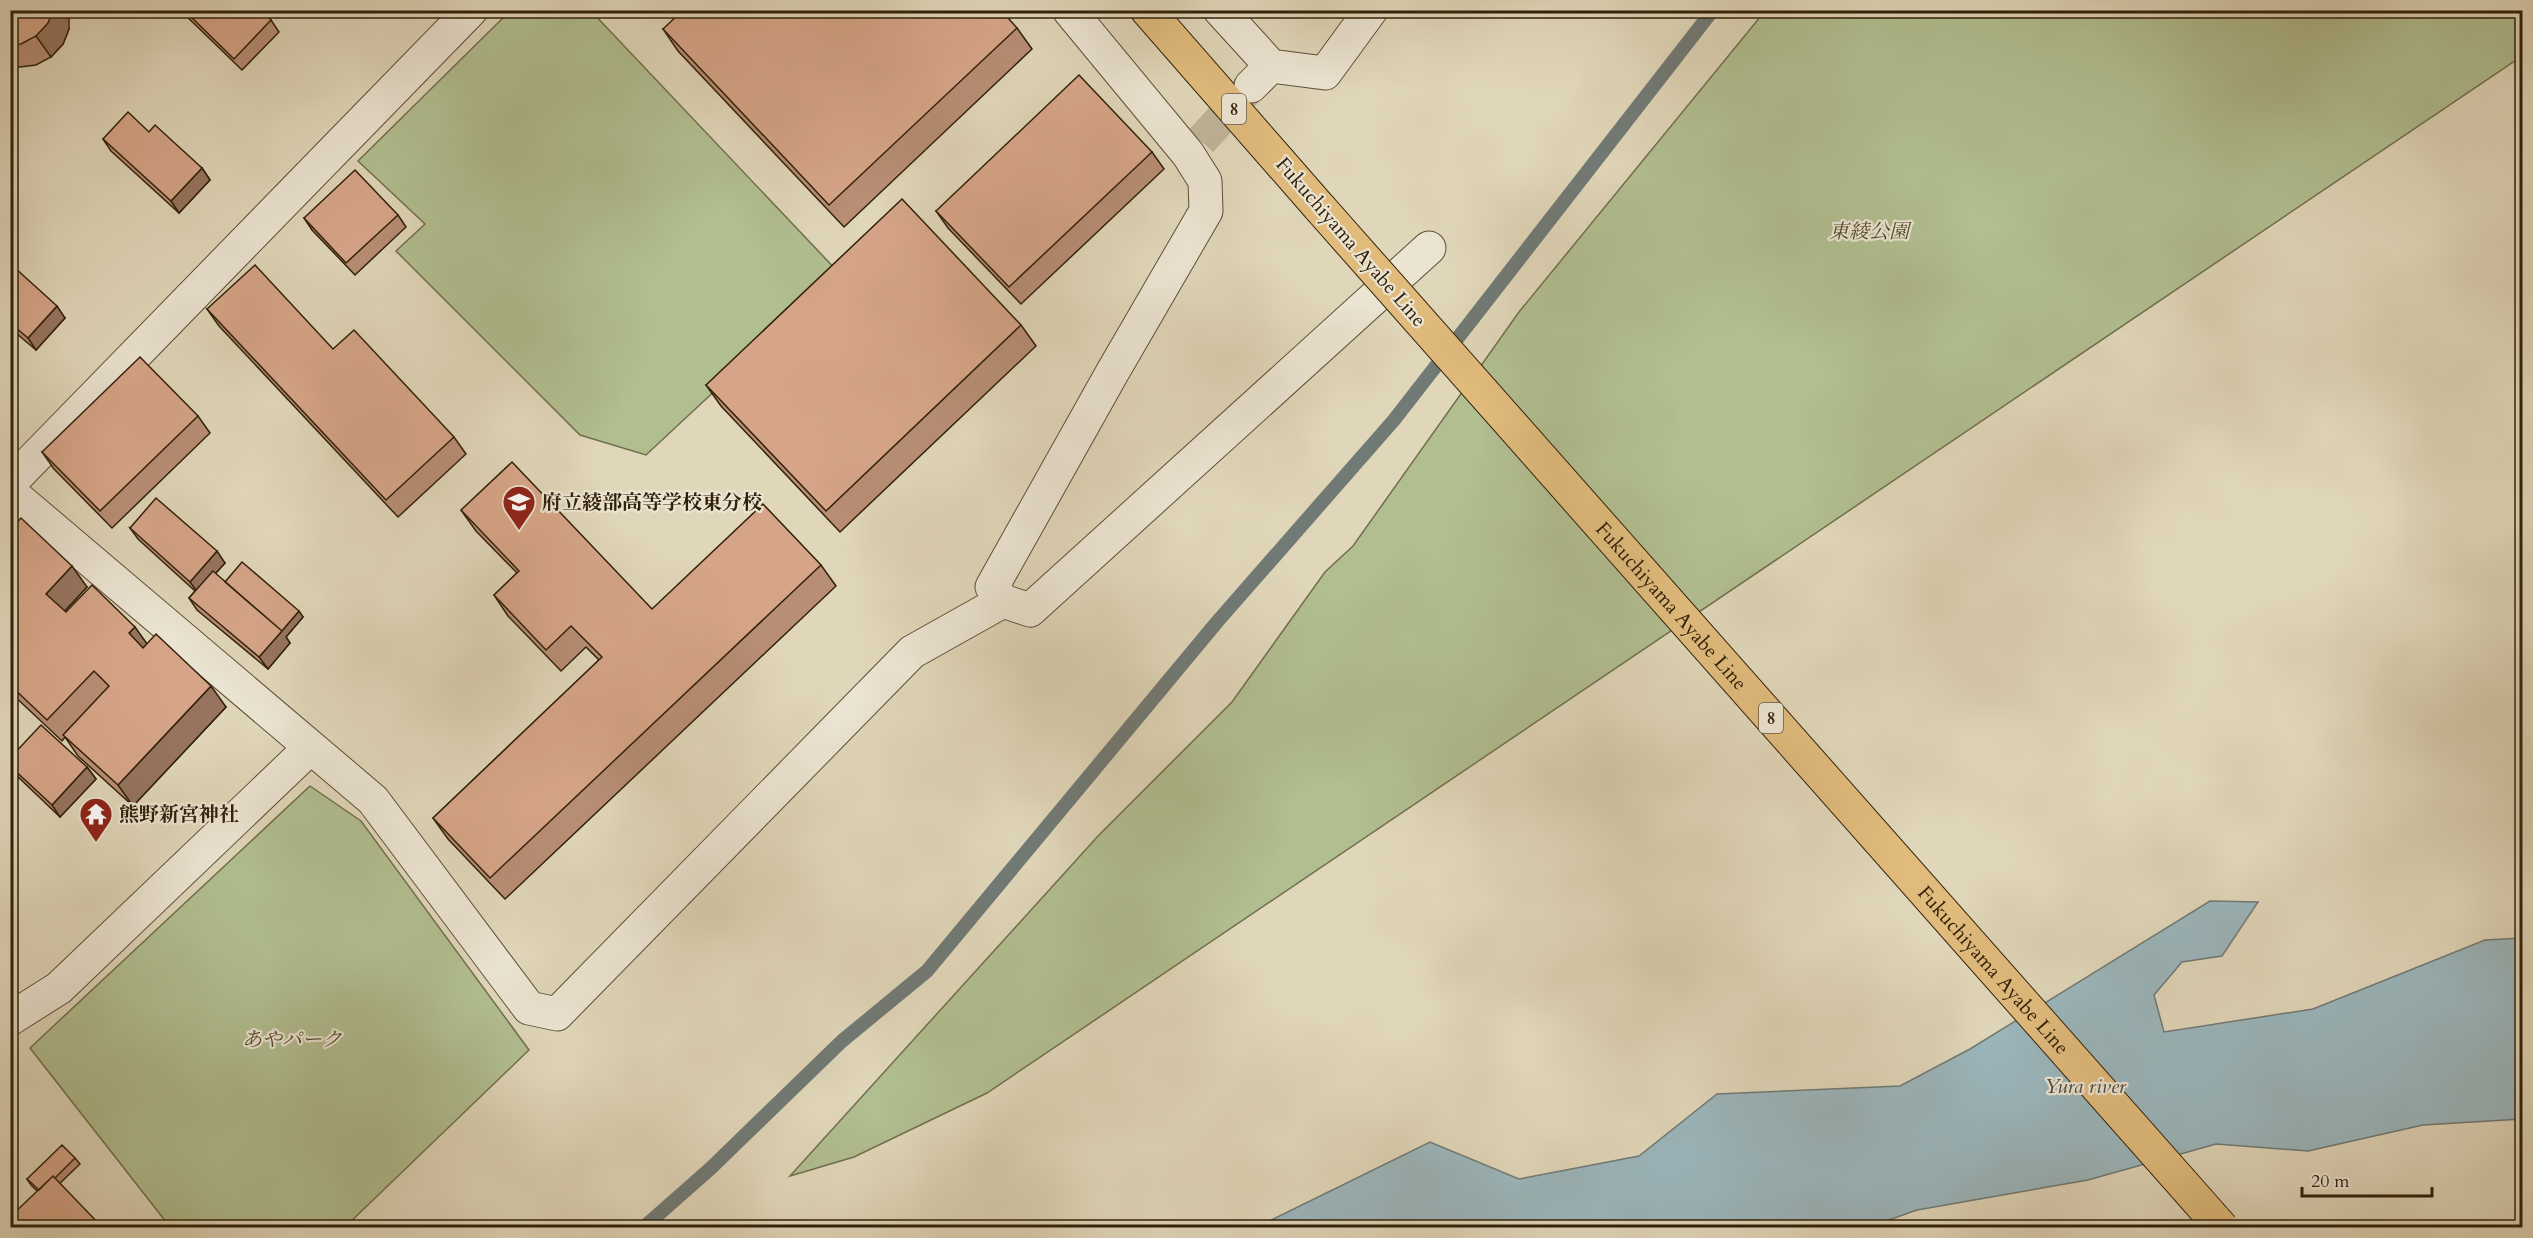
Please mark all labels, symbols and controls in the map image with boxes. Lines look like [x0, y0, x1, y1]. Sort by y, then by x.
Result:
road number: 8 [1222, 94, 1246, 124]
street label: Fukuchiyama Ayabe Line [1270, 151, 1432, 333]
park label: 東綾公園 [1829, 218, 1912, 245]
school or university icon: 府立綾部高等学校東分校 [501, 484, 537, 531]
place label: 府立綾部高等学校東分校 [542, 489, 762, 516]
street label: Fukuchiyama Ayabe Line [1590, 516, 1754, 696]
road number: 8 [1759, 703, 1783, 733]
temple icon: 熊野新宮神社 [78, 796, 114, 843]
place label: 熊野新宮神社 [119, 801, 239, 828]
street label: Fukuchiyama Ayabe Line [1912, 880, 2076, 1060]
park label: あやパーク [242, 1026, 342, 1053]
water label: Yura river [2044, 1072, 2127, 1101]
scale bar [2302, 1160, 2432, 1198]
text: 20 m [2311, 1169, 2350, 1194]

